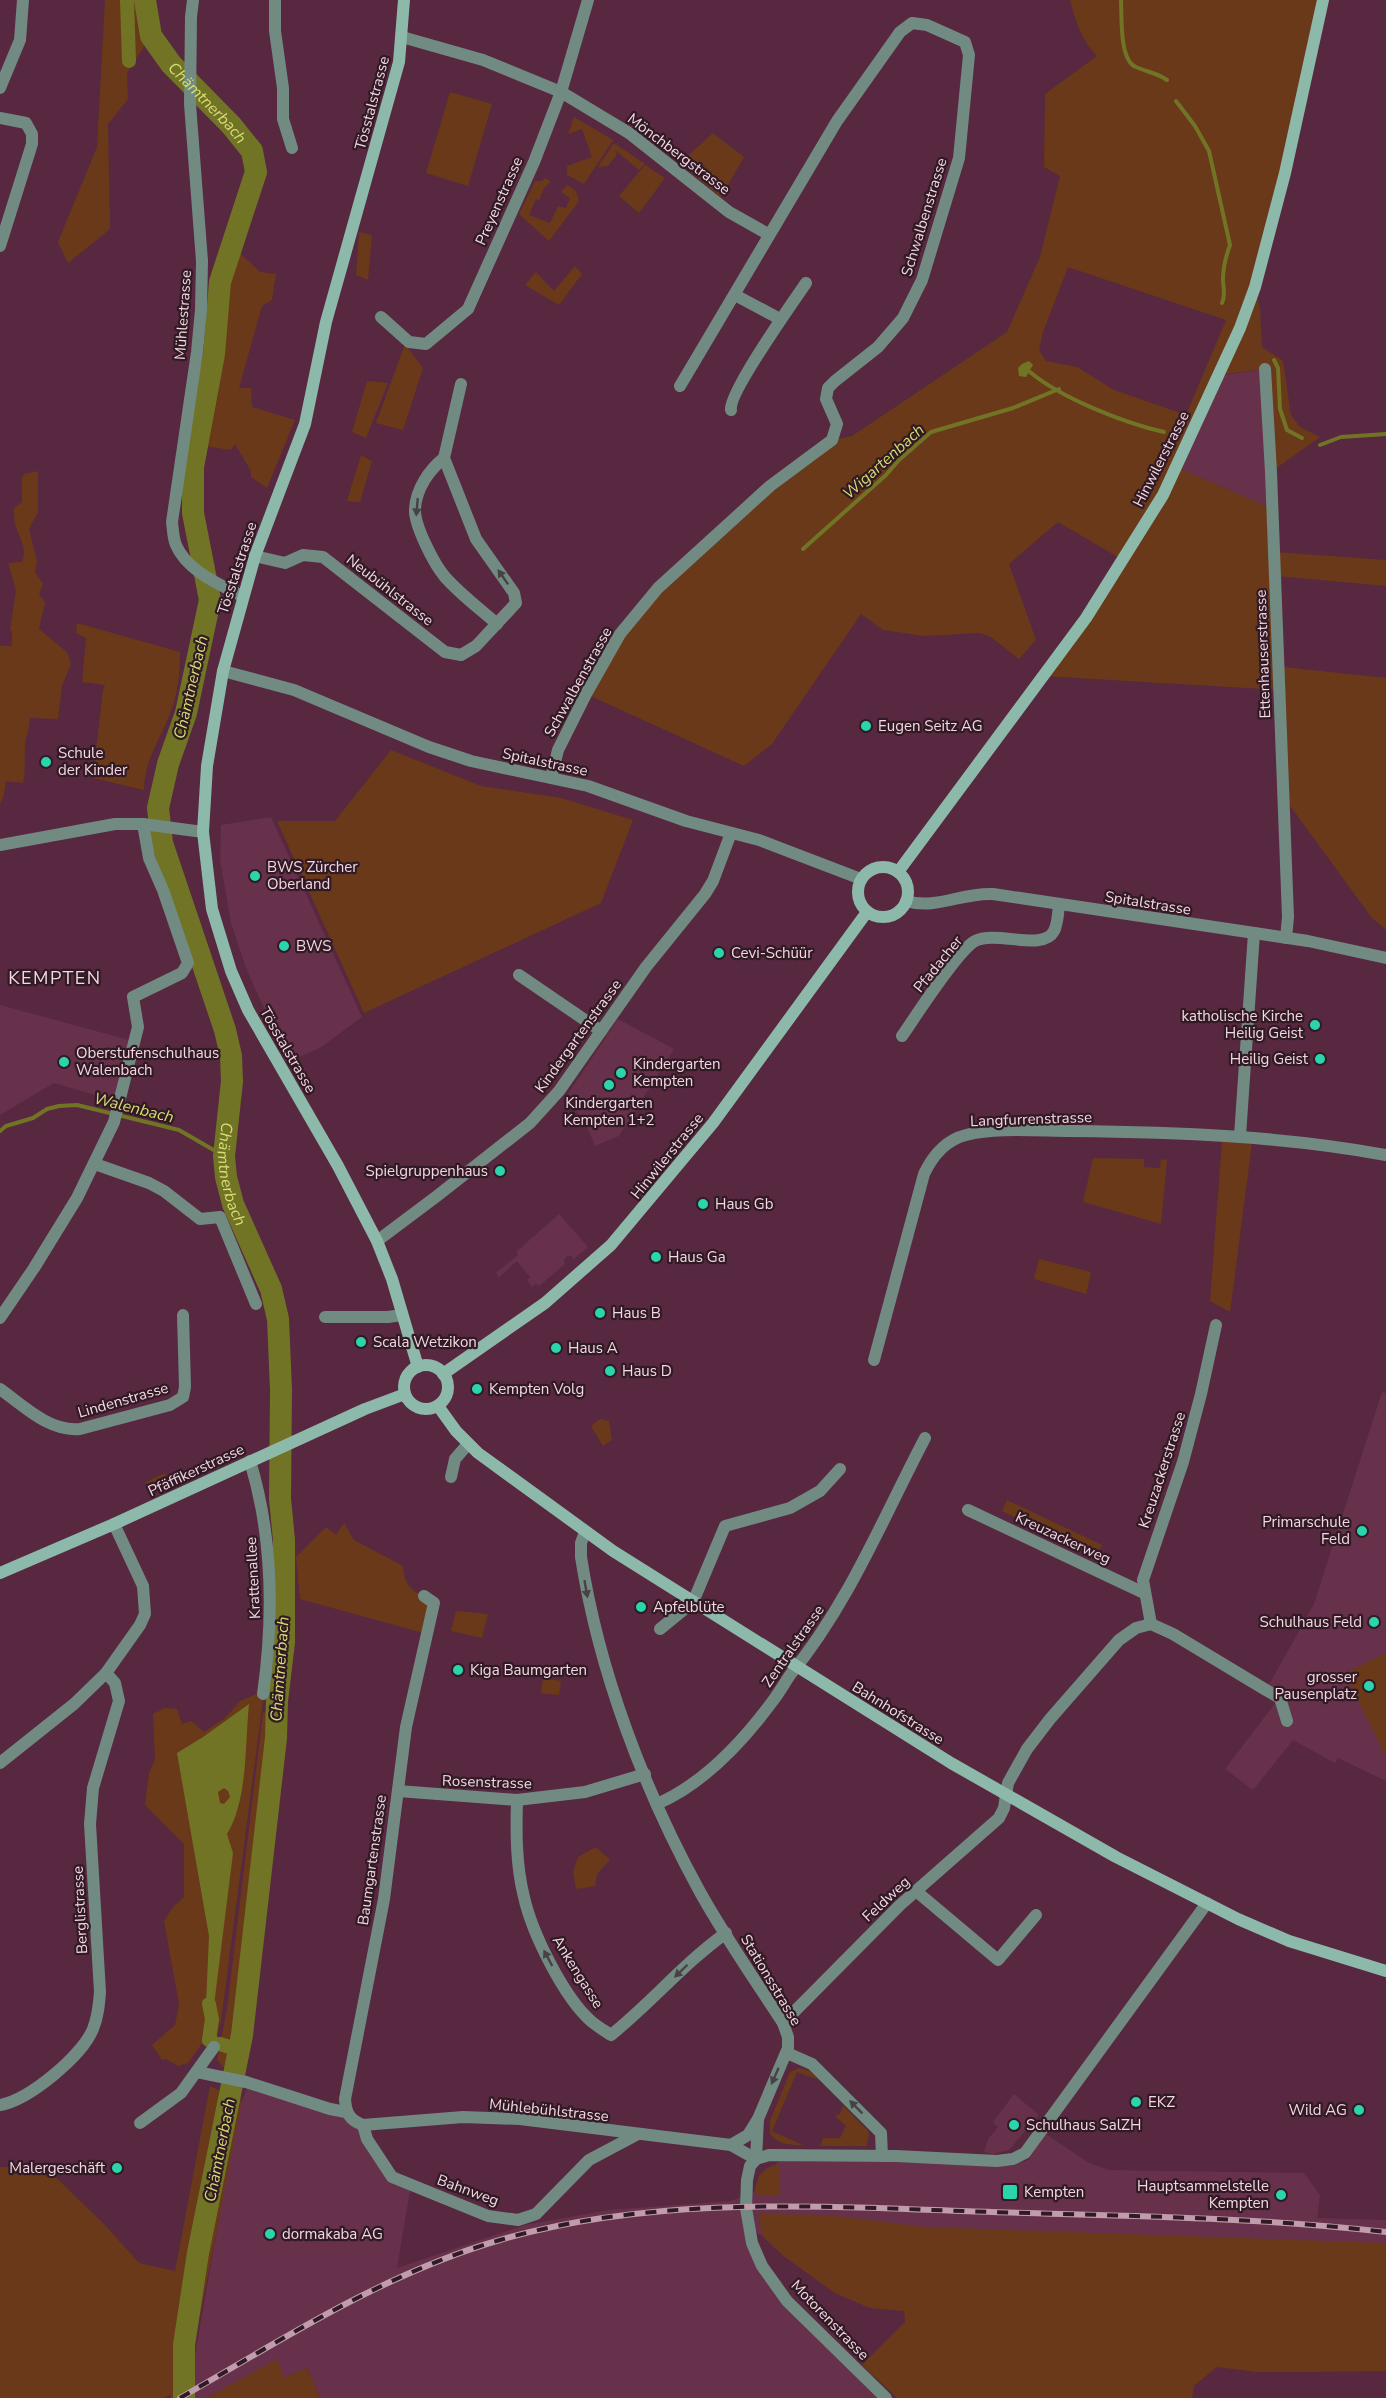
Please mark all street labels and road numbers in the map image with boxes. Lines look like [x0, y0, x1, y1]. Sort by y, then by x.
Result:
street label: Tösstalstrasse [350, 54, 394, 152]
street label: Mönchbergstrasse [623, 109, 735, 199]
street label: Preyenstrasse [471, 154, 527, 248]
street label: Schwalbenstrasse [896, 155, 952, 279]
street label: Mühlestrasse [170, 269, 196, 361]
street label: Hinwilerstrasse [1128, 408, 1194, 510]
street label: Tösstalstrasse [213, 519, 261, 617]
street label: Neubühlstrasse [342, 550, 438, 630]
street label: Ettenhauserstrasse [1251, 589, 1275, 719]
street label: Schwalbenstrasse [539, 623, 617, 741]
street label: Spitalstrasse [500, 743, 590, 781]
street label: Spitalstrasse [1103, 886, 1193, 920]
street label: Pfadacher [909, 931, 968, 997]
street label: Kindergartenstrasse [530, 975, 626, 1097]
street label: Tösstalstrasse [255, 1003, 321, 1097]
street label: Langfurrenstrasse [970, 1107, 1092, 1131]
street label: Hinwilerstrasse [626, 1109, 708, 1203]
street label: Lindenstrasse [75, 1378, 171, 1422]
street label: Kreuzackerstrasse [1134, 1409, 1190, 1531]
street label: Pfäffikerstrasse [145, 1439, 247, 1501]
street label: Kreuzackerweg [1012, 1507, 1114, 1569]
street label: Krattenallee [241, 1536, 265, 1620]
street label: Zentralstrasse [757, 1601, 829, 1691]
street label: Bahnhofstrasse [848, 1677, 948, 1749]
street label: Rosenstrasse [442, 1770, 532, 1794]
street label: Baumgartenstrasse [353, 1793, 391, 1927]
street label: Berglistrasse [68, 1865, 92, 1955]
street label: Feldweg [858, 1872, 914, 1926]
street label: Stationsstrasse [736, 1931, 806, 2029]
street label: Ankengasse [548, 1932, 608, 2012]
street label: Mühlebühlstrasse [488, 2094, 610, 2126]
street label: Bahnweg [434, 2170, 502, 2210]
street label: Motorenstrasse [787, 2275, 873, 2365]

